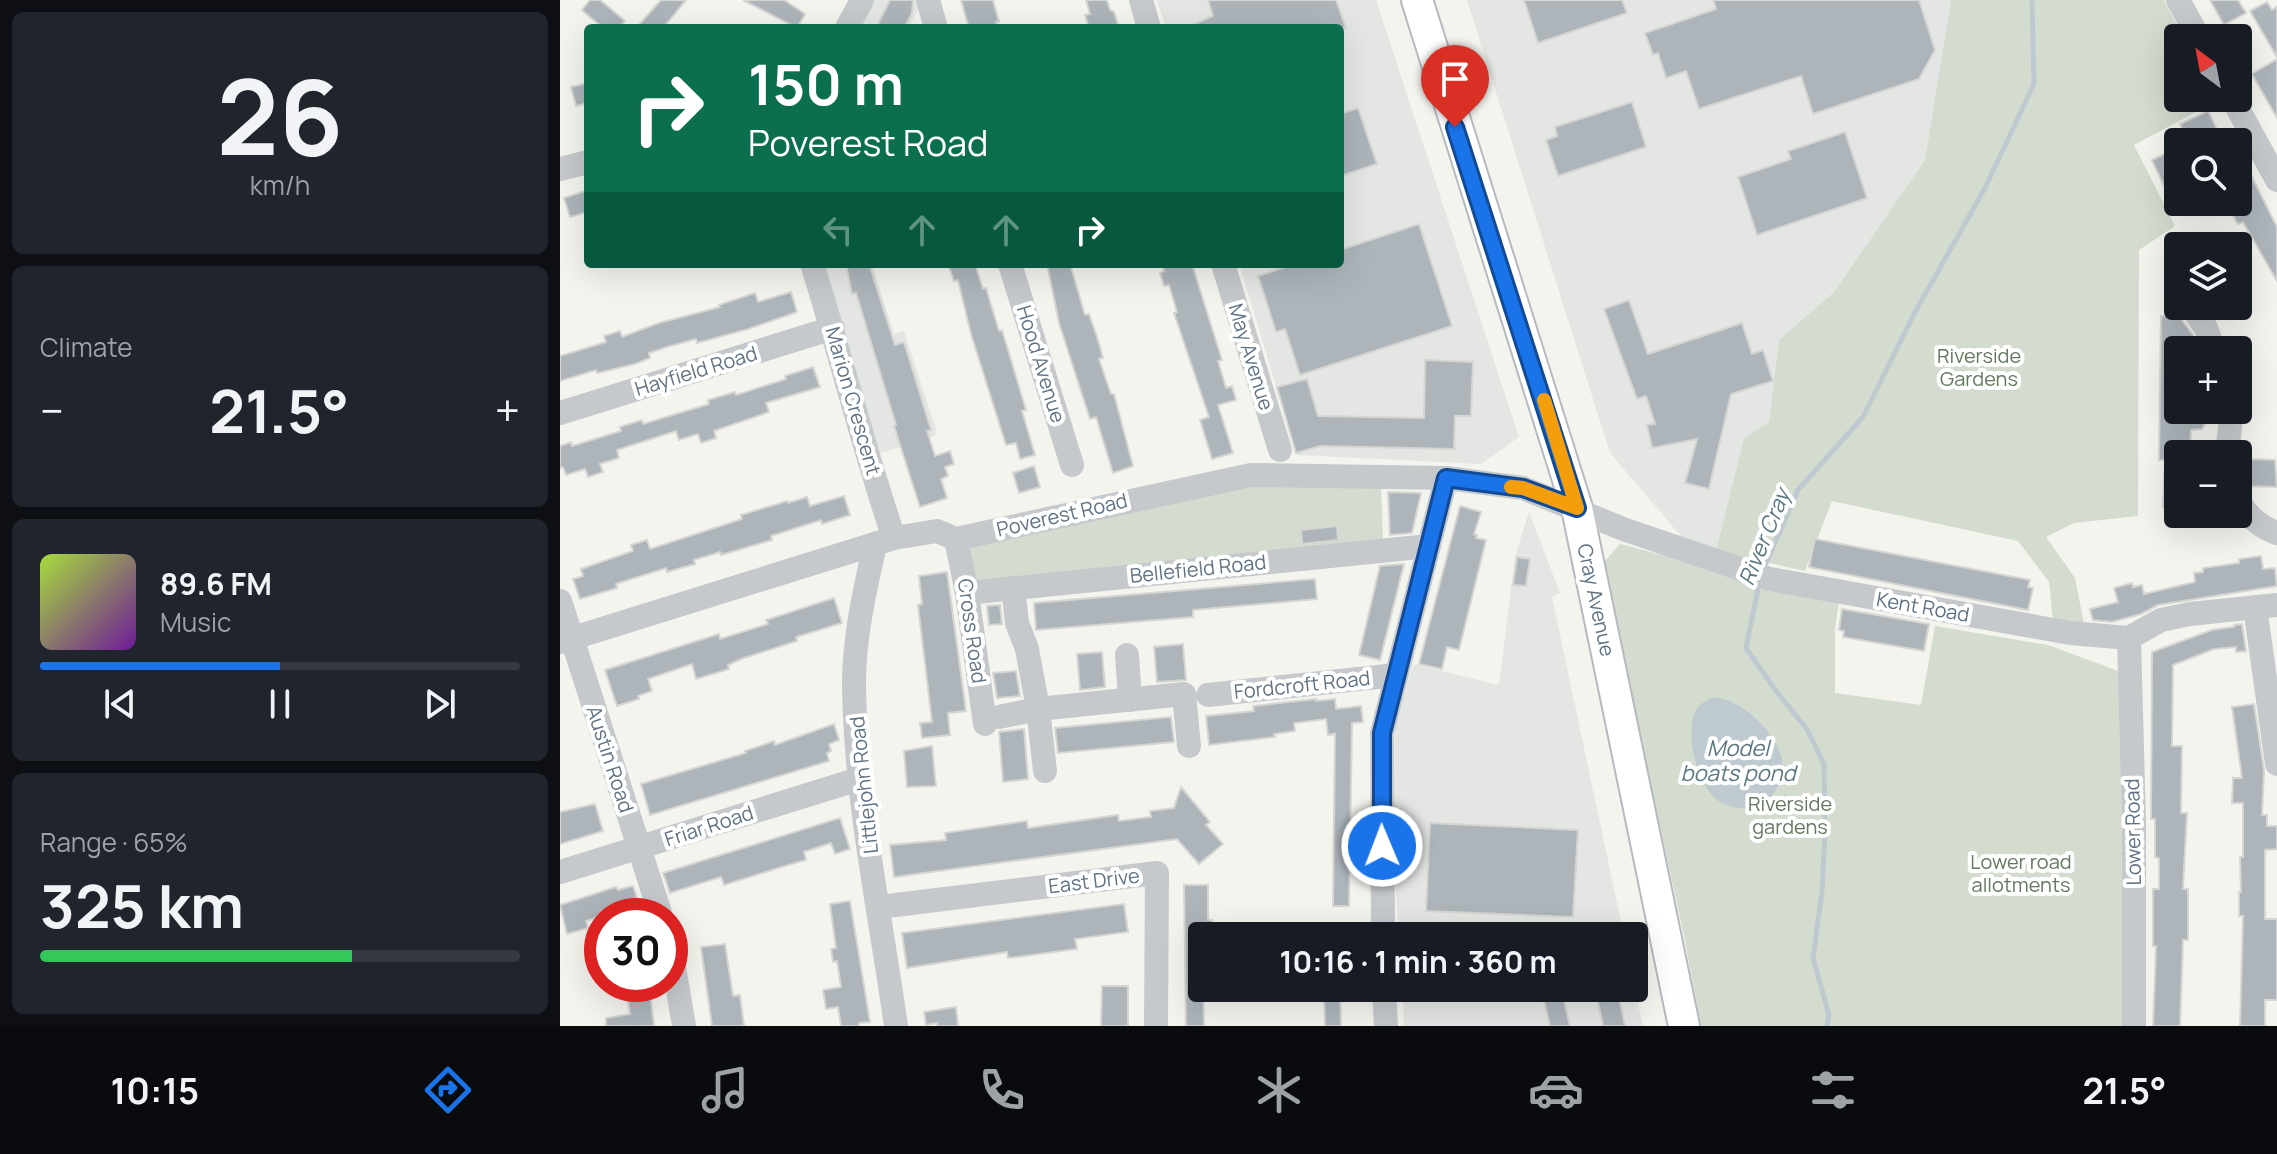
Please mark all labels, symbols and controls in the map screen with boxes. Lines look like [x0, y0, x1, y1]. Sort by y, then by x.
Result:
north arrow [2164, 24, 2252, 112]
map controls [2164, 24, 2252, 528]
text: 26 [217, 44, 343, 186]
text: 150 m [748, 45, 904, 122]
pin [1421, 45, 1489, 127]
icon: right [616, 56, 720, 160]
icon: arrive [1433, 57, 1477, 101]
text: Poverest Road [748, 118, 988, 167]
button: search [2164, 128, 2252, 216]
text: km/h [250, 167, 310, 203]
icon: left [816, 208, 860, 252]
icon: ahead [900, 208, 944, 252]
icon: ahead [984, 208, 1028, 252]
icon: right [1068, 208, 1112, 252]
button: layers [2164, 232, 2252, 320]
street label: May Avenue [1222, 300, 1281, 414]
street label: Hood Avenue [1011, 302, 1072, 426]
street label: Marion Crescent [819, 324, 888, 478]
text: Climate [40, 329, 132, 365]
button: + [2164, 336, 2252, 424]
street label: Hayfield Road [631, 339, 760, 402]
park label: Riverside Gardens [1937, 342, 2021, 392]
text: 21.5° [209, 369, 349, 451]
text: − [40, 380, 64, 440]
text: + [495, 380, 520, 440]
button: − [2164, 440, 2252, 528]
water label: River Cray [1731, 481, 1798, 590]
street label: Poverest Road [994, 486, 1130, 543]
street label: Cray Avenue [1571, 541, 1622, 659]
street label: Bellefield Road [1129, 548, 1267, 589]
text: 89.6 FM [160, 563, 272, 604]
street label: Cross Road [952, 577, 993, 685]
street label: Kent Road [1875, 585, 1972, 628]
text: Music [160, 604, 231, 640]
street label: Fordcroft Road [1232, 664, 1371, 705]
icon: previous [98, 682, 142, 726]
icon: pause [258, 682, 302, 726]
icon: next [418, 682, 462, 726]
street label: Austin Road [580, 702, 640, 816]
street label: Littlejohn Road [843, 715, 884, 855]
water label: Model boats pond [1680, 733, 1799, 788]
street label: Lower Road [2118, 778, 2147, 886]
park label: Riverside gardens [1748, 790, 1832, 840]
street label: Friar Road [661, 799, 757, 853]
position arrow [1340, 804, 1424, 888]
text: Range · 65% [40, 824, 188, 860]
park label: Lower road allotments [1970, 848, 2072, 898]
street label: East Drive [1047, 862, 1141, 899]
text: 325 km [40, 864, 244, 946]
speed limit sign: 30 [584, 898, 688, 1002]
text: 10:16 · 1 min · 360 m [1279, 941, 1557, 982]
icon: directions [420, 1062, 476, 1118]
icon: music [697, 1062, 753, 1118]
icon: phone [974, 1062, 1030, 1118]
icon: climate [1251, 1062, 1307, 1118]
icon: car [1528, 1062, 1584, 1118]
icon: filters [1805, 1062, 1861, 1118]
text: 10:15 [111, 1066, 199, 1115]
text: 21.5° [2082, 1066, 2166, 1115]

